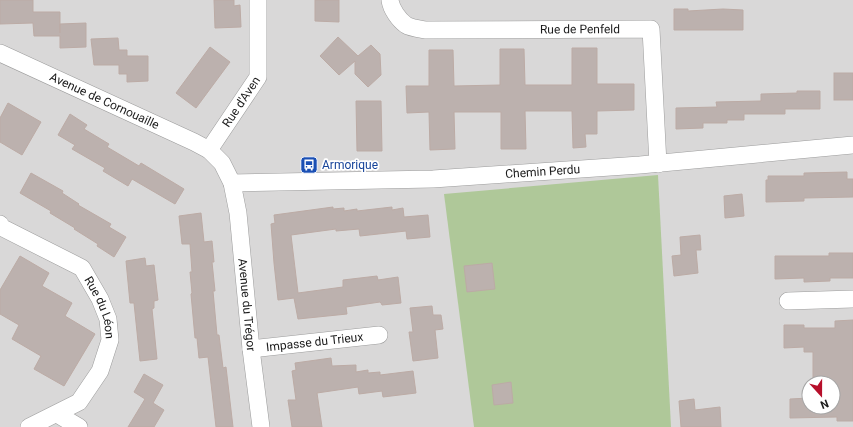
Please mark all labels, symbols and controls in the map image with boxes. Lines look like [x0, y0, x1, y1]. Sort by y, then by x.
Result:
street label: Rue de Penfeld [540, 22, 620, 36]
street label: Avenue de Cornouaille [48, 70, 162, 132]
street label: Rue d'Aven [219, 74, 263, 130]
bus stop icon: Armorique [299, 155, 319, 175]
place label: Armorique [322, 158, 378, 172]
street label: Chemin Perdu [505, 162, 581, 181]
street label: Avenue du Trégor [235, 258, 258, 352]
street label: Rue du Léon [81, 274, 117, 339]
street label: Impasse du Trieux [265, 330, 364, 354]
north arrow [801, 375, 841, 415]
text: N [818, 396, 830, 411]

